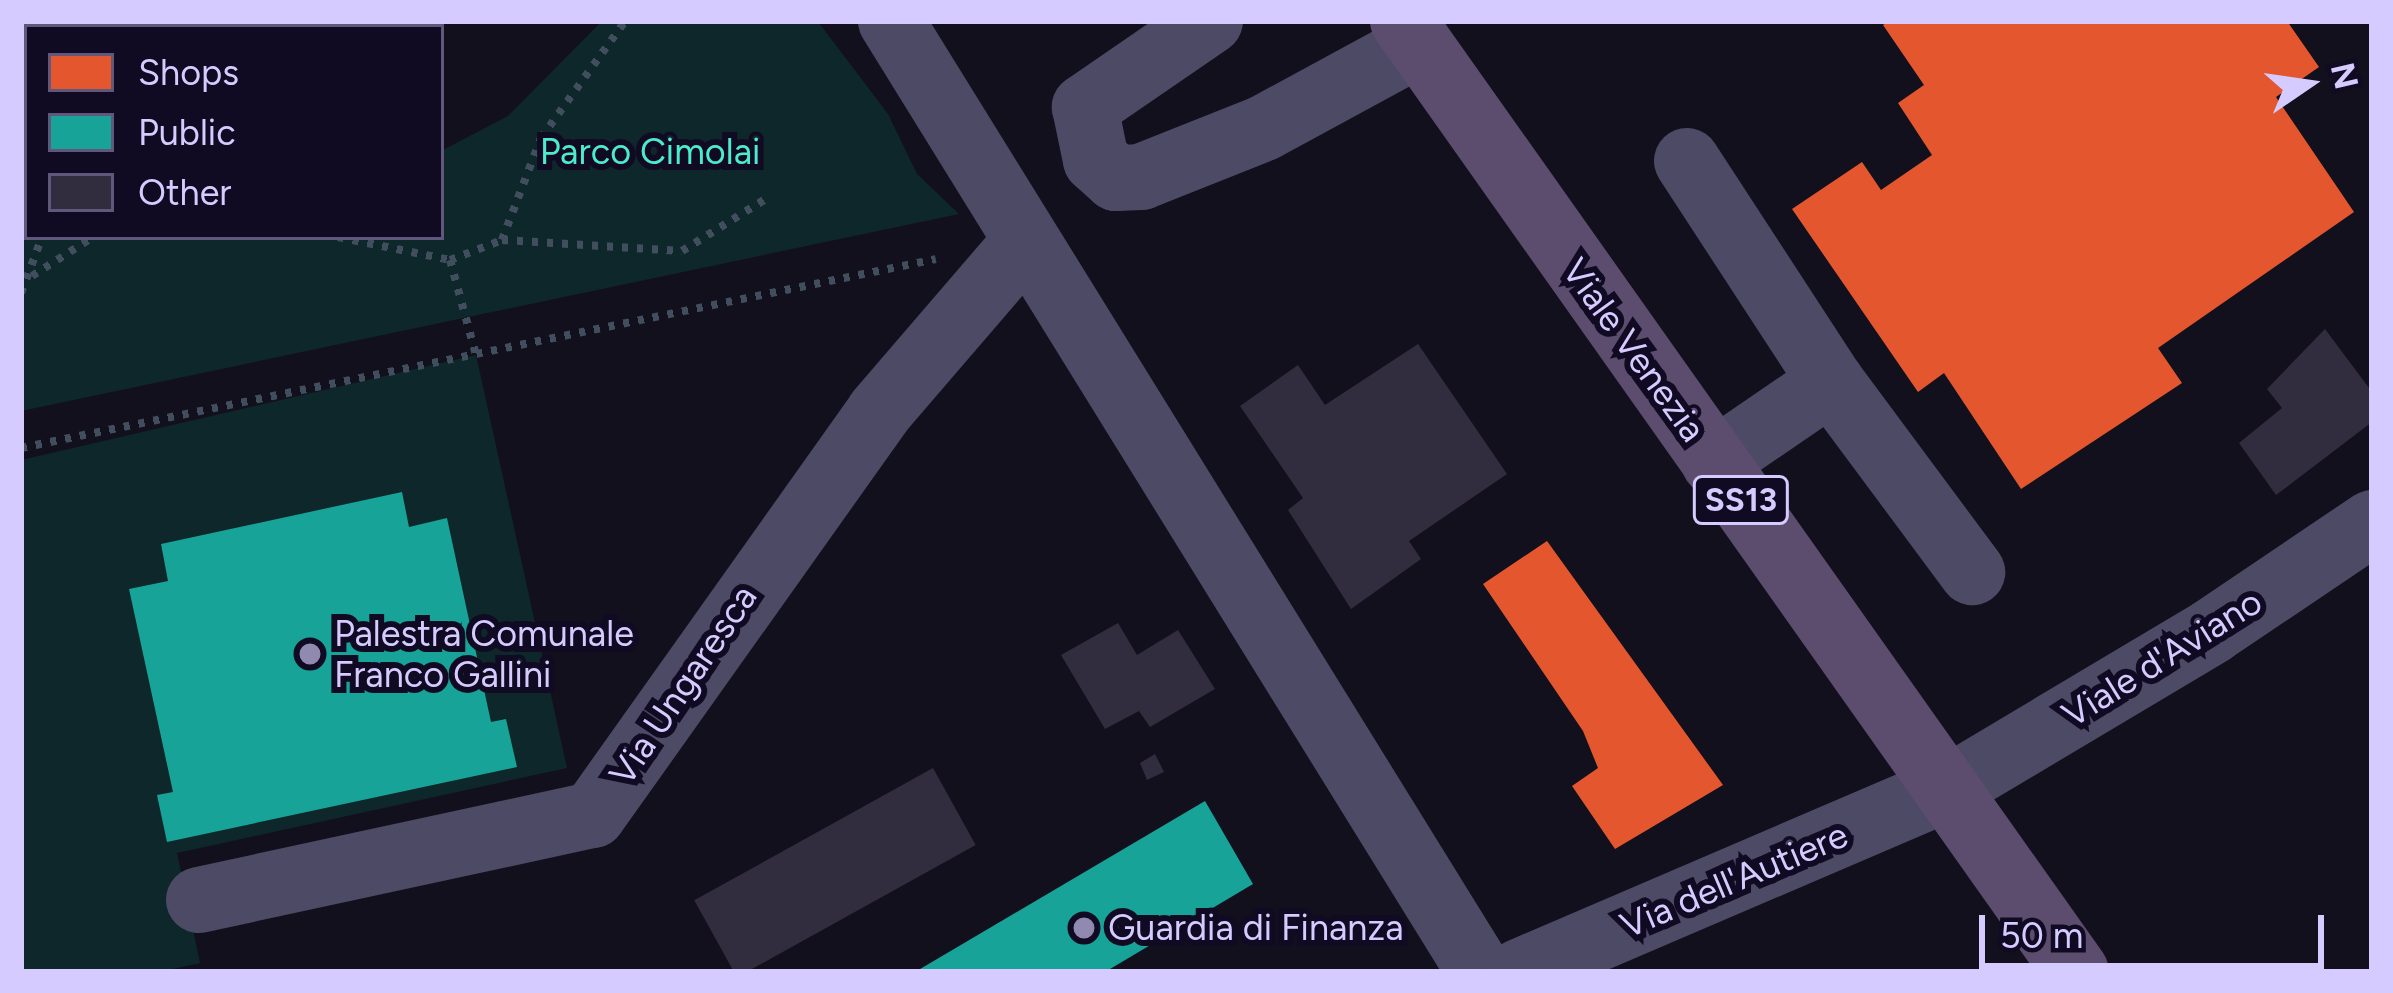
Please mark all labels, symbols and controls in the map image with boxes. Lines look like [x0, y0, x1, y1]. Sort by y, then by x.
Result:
legend [24, 24, 444, 240]
north arrow [2249, 24, 2369, 144]
text: Shops [138, 51, 239, 94]
text: N [2323, 59, 2366, 93]
text: Public [138, 111, 236, 154]
park label: Parco Cimolai [540, 130, 760, 174]
text: Other [138, 171, 231, 214]
street label: Viale Venezia [1553, 250, 1715, 450]
road number: SS13 [1690, 473, 1792, 527]
street label: Via Ungaresca [600, 577, 766, 793]
street label: Viale d'Aviano [2054, 580, 2270, 736]
place label: Palestra Comunale Franco Gallini [334, 611, 634, 696]
marker: Palestra Comunale Franco Gallini [297, 641, 323, 667]
street label: Via dell'Autiere [1614, 813, 1854, 947]
scale bar [1985, 891, 2330, 965]
place label: Guardia di Finanza [1108, 906, 1403, 950]
text: 50 m [2000, 914, 2083, 957]
marker: Guardia di Finanza [1071, 915, 1097, 941]

